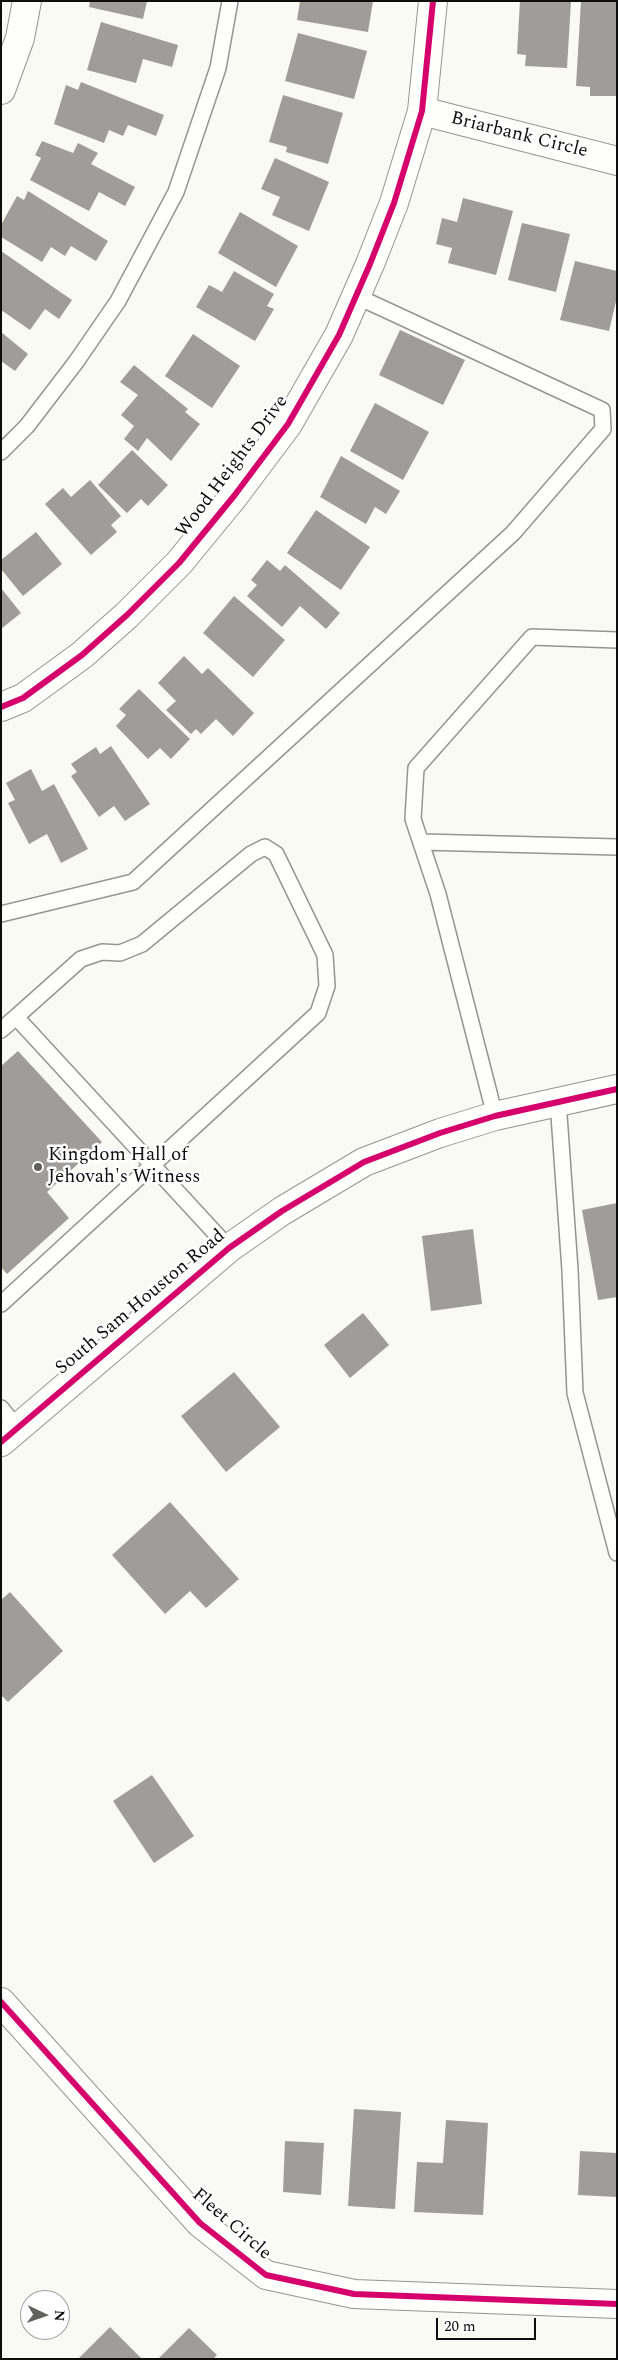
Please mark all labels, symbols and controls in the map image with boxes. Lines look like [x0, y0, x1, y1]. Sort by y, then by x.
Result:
street label: Briarbank Circle [448, 108, 590, 164]
street label: Wood Heights Drive [172, 391, 294, 543]
place label: Kingdom Hall of Jehovah's Witness [48, 1145, 200, 1189]
marker: Kingdom Hall of Jehovah's Witness [32, 1161, 44, 1173]
street label: South Sam Houston Road [51, 1225, 231, 1381]
street label: Fleet Circle [187, 2184, 275, 2266]
north arrow [20, 2290, 70, 2340]
scale bar [438, 2308, 538, 2340]
text: N [49, 2309, 70, 2322]
text: 20 m [444, 2315, 476, 2338]

